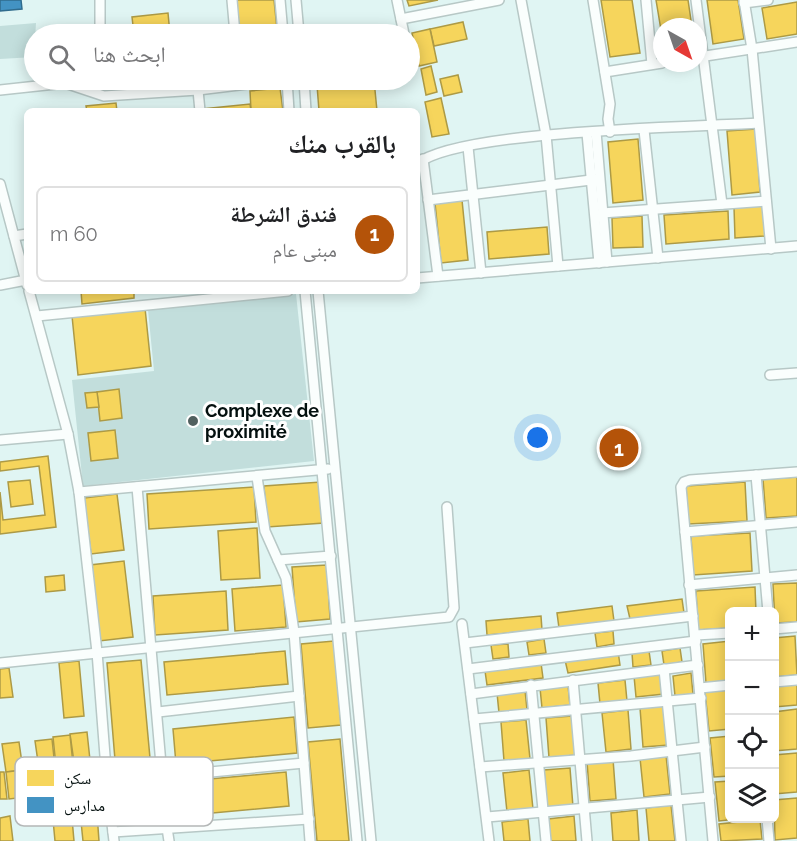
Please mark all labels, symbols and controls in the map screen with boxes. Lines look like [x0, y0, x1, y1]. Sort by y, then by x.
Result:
north arrow [653, 18, 707, 72]
search box [24, 24, 420, 90]
icon: search [45, 41, 78, 74]
text: ابحث هنا [93, 41, 166, 67]
text: بالقرب منك [288, 129, 396, 159]
text: فندق الشرطة [230, 201, 337, 227]
text: 60 m [50, 222, 98, 246]
text: 1 [370, 222, 379, 246]
text: مبنى عام [272, 238, 337, 262]
place label: Complexe de proximité [205, 400, 319, 442]
marker: Complexe de proximité [186, 414, 200, 428]
your location [523, 423, 552, 452]
pin: 1 [600, 426, 638, 470]
map controls [725, 607, 779, 823]
button: + [725, 607, 779, 661]
button: − [725, 661, 779, 715]
button: locate [725, 715, 779, 769]
legend [15, 757, 213, 826]
text: سكن [64, 769, 91, 789]
button: layers [725, 769, 779, 823]
text: مدارس [64, 796, 105, 816]

